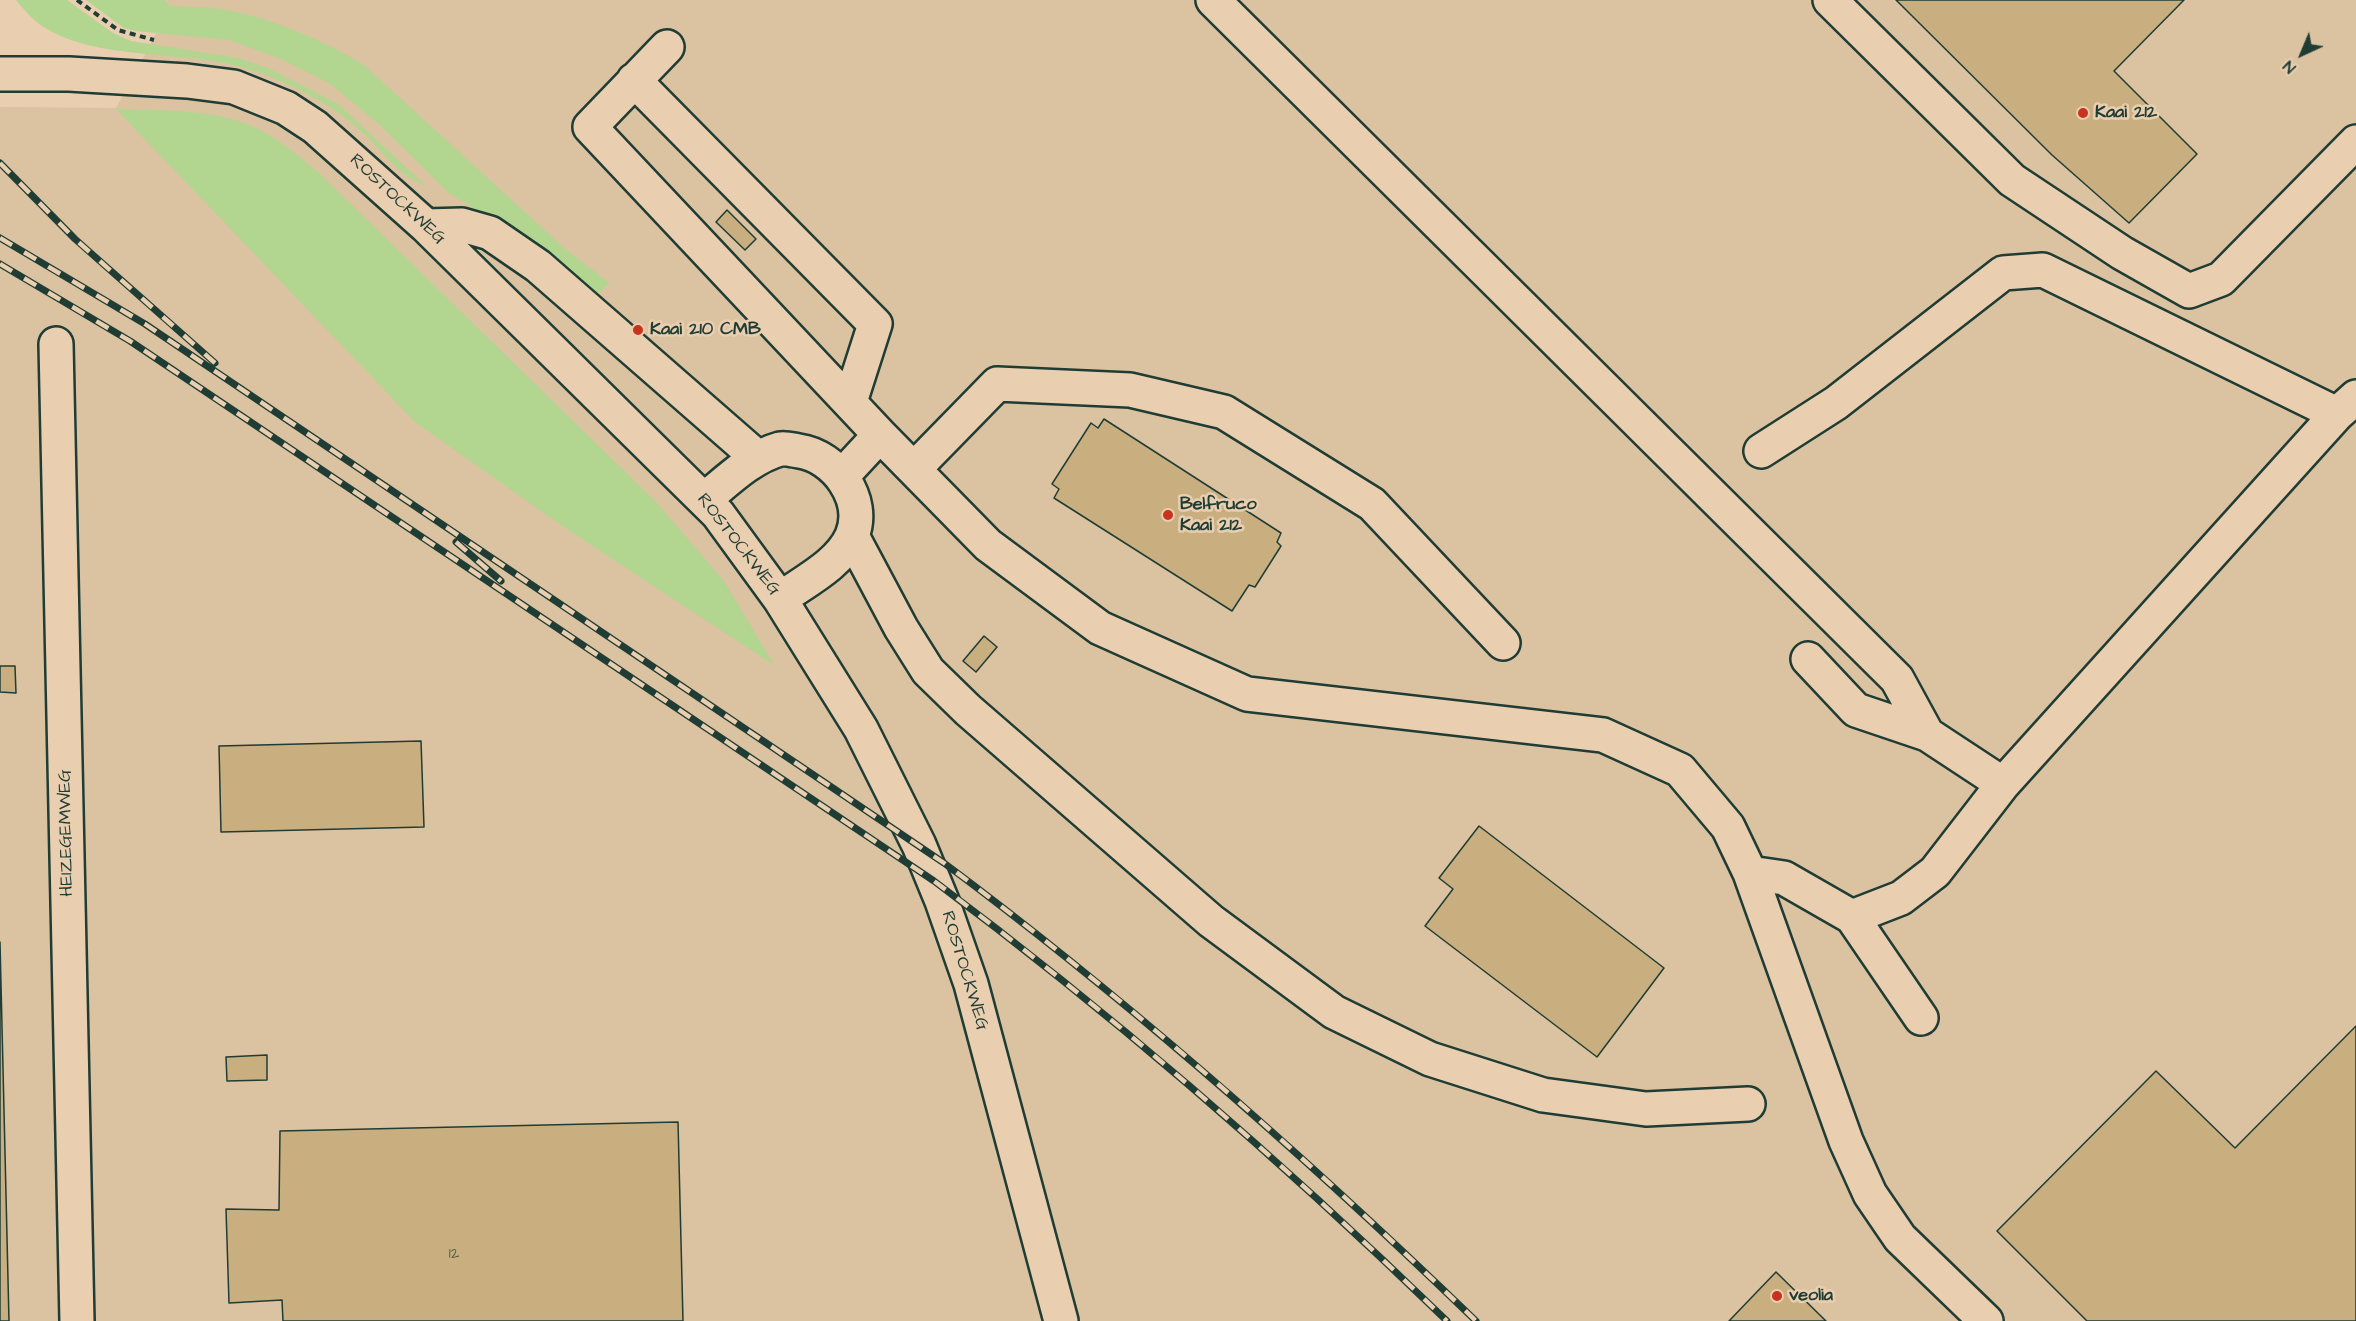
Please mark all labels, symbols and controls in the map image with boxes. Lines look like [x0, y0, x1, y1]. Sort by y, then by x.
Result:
north arrow [2272, 24, 2332, 84]
text: N [2278, 56, 2301, 78]
place label: Kaai 212 [2095, 102, 2157, 124]
marker: Kaai 212 [2076, 106, 2090, 120]
street label: ROSTOCKWEG [345, 150, 449, 250]
place label: Kaai 210 CMB [650, 319, 761, 341]
marker: Kaai 210 CMB [631, 323, 645, 337]
street label: ROSTOCKWEG [691, 490, 785, 600]
place label: Belfruco Kaai 212 [1180, 494, 1257, 536]
marker: Belfruco Kaai 212 [1161, 508, 1175, 522]
street label: HEIZEGEMWEG [55, 769, 79, 897]
street label: ROSTOCKWEG [936, 909, 992, 1033]
house number: 12 [449, 1246, 459, 1264]
place label: veolia [1789, 1285, 1833, 1307]
marker: veolia [1770, 1289, 1784, 1303]

